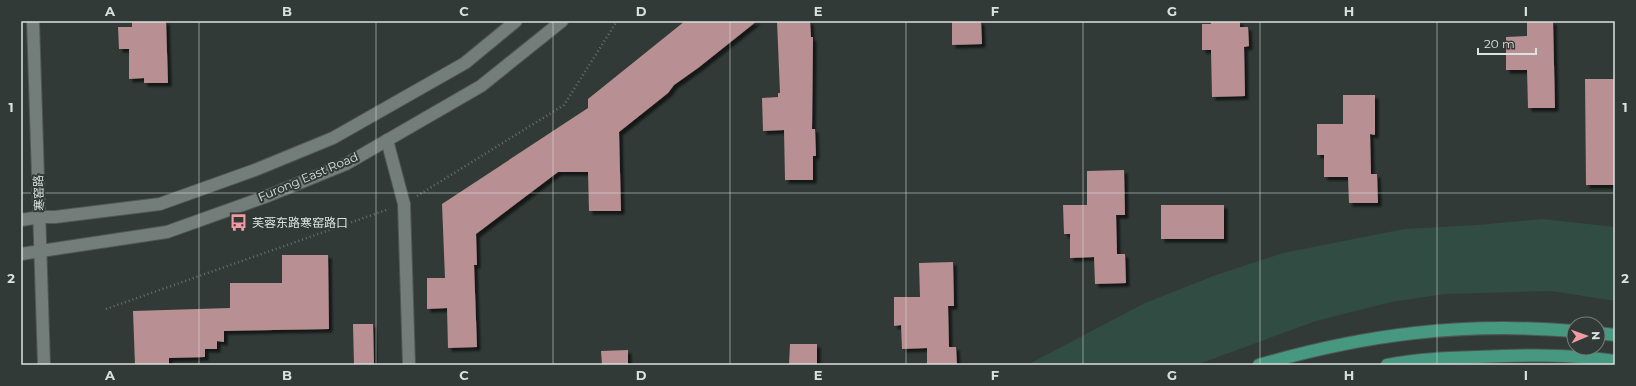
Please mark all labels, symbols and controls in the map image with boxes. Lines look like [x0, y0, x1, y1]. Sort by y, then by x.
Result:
text: A [104, 3, 116, 19]
text: B [282, 3, 292, 19]
text: C [459, 3, 469, 19]
text: D [636, 3, 647, 19]
text: E [814, 3, 823, 19]
text: F [991, 3, 999, 19]
text: G [1167, 3, 1177, 19]
text: H [1344, 3, 1354, 19]
text: I [1524, 3, 1528, 19]
scale bar [1478, 30, 1536, 56]
text: 20 m [1484, 36, 1515, 51]
text: 1 [8, 99, 14, 115]
text: 1 [1622, 99, 1628, 115]
street label: Furong East Road [255, 149, 360, 204]
street label: 寒窑路 [30, 175, 47, 211]
bus stop icon: 芙蓉东路寒窑路口 [229, 213, 249, 233]
place label: 芙蓉东路寒窑路口 [252, 215, 348, 230]
text: 2 [7, 270, 15, 286]
text: 2 [1621, 270, 1629, 286]
north arrow [1566, 316, 1606, 356]
text: N [1589, 331, 1603, 340]
text: A [104, 367, 116, 383]
text: B [282, 367, 292, 383]
text: C [459, 367, 469, 383]
text: D [636, 367, 647, 383]
text: E [814, 367, 823, 383]
text: F [991, 367, 999, 383]
text: G [1167, 367, 1177, 383]
text: H [1344, 367, 1354, 383]
text: I [1524, 367, 1528, 383]

